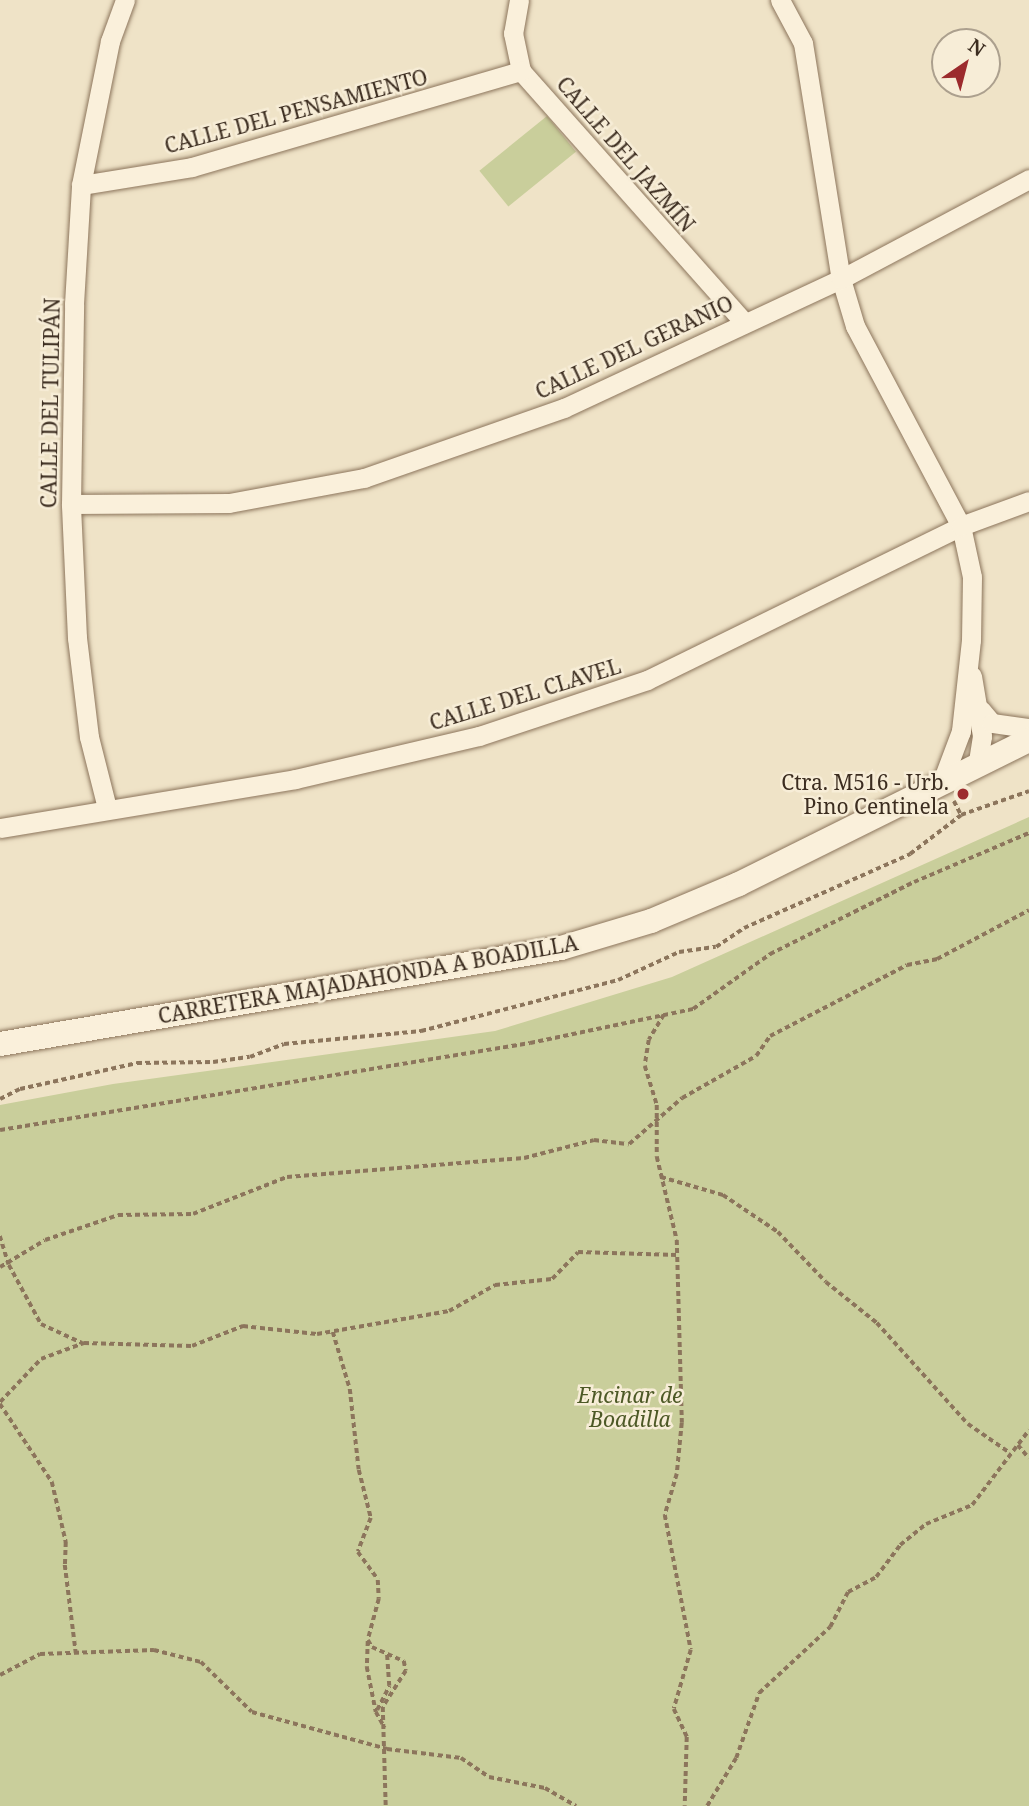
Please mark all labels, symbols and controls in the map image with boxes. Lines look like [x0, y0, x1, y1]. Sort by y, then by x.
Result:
north arrow [931, 28, 1001, 98]
text: N [963, 32, 990, 62]
street label: CALLE DEL PENSAMIENTO [162, 64, 430, 158]
street label: CALLE DEL JAZMÍN [552, 71, 700, 237]
street label: CALLE DEL GERANIO [531, 290, 737, 404]
street label: CALLE DEL TULIPÁN [36, 298, 64, 508]
street label: CALLE DEL CLAVEL [426, 653, 624, 735]
place label: Ctra. M516 - Urb. Pino Centinela [781, 769, 949, 819]
marker: Ctra. M516 - Urb. Pino Centinela [955, 786, 971, 802]
street label: CARRETERA MAJADAHONDA A BOADILLA [156, 930, 580, 1028]
park label: Encinar de Boadilla [578, 1382, 682, 1432]

